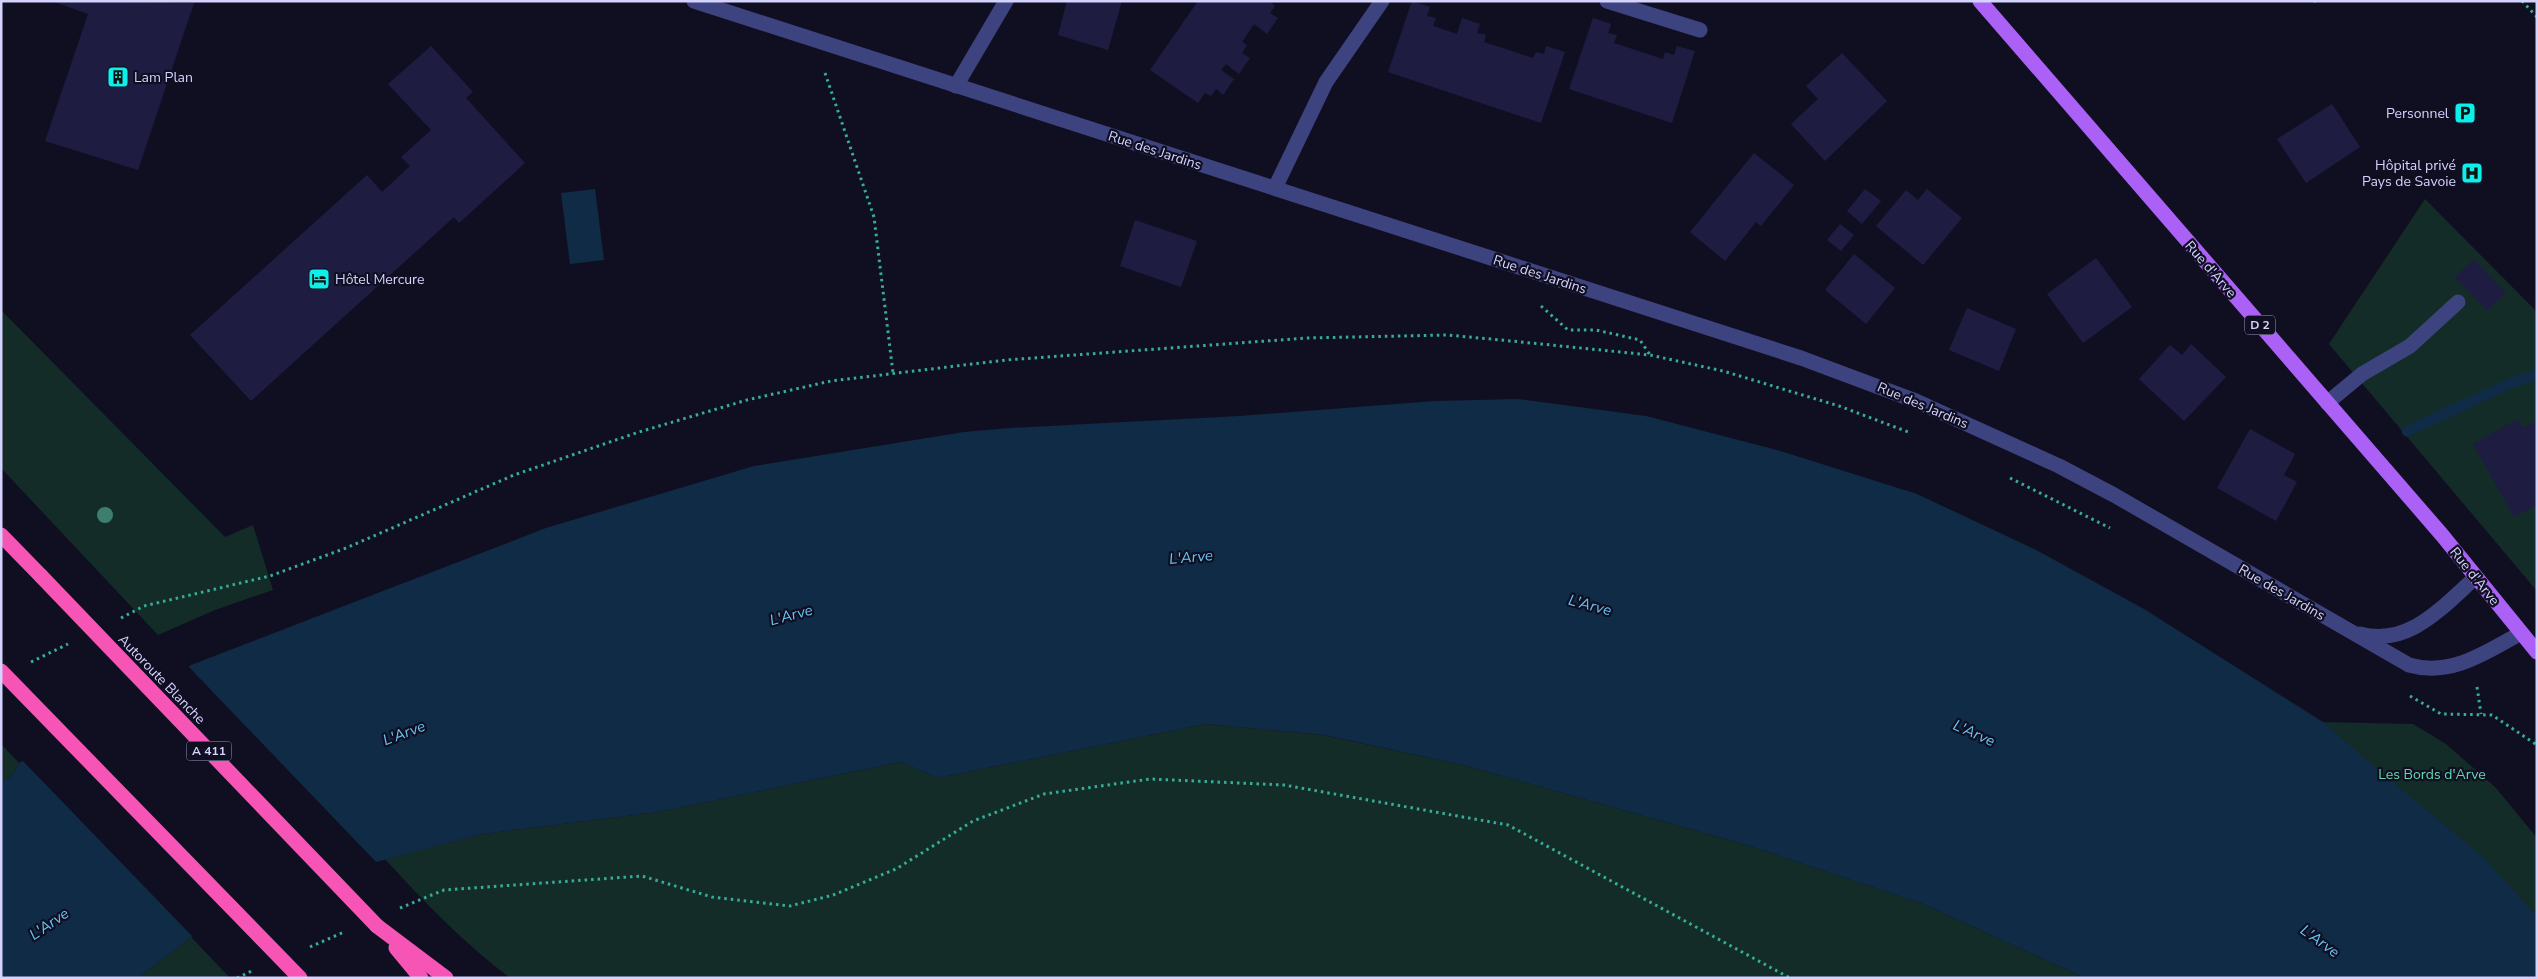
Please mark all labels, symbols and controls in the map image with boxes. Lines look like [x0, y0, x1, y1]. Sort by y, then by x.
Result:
building icon: Lam Plan [106, 65, 130, 89]
place label: Lam Plan [134, 68, 193, 87]
parking icon: Personnel [2453, 101, 2477, 125]
place label: Personnel [2386, 104, 2450, 123]
street label: Rue des Jardins [1106, 126, 1204, 175]
place label: Hôpital privé Pays de Savoie [2362, 156, 2456, 191]
hospital icon: Hôpital privé Pays de Savoie [2460, 161, 2484, 185]
street label: Rue d'Arve [2181, 237, 2241, 302]
street label: Rue des Jardins [1491, 250, 1589, 299]
hotel icon: Hôtel Mercure [307, 267, 331, 291]
place label: Hôtel Mercure [335, 270, 424, 289]
road number: D 2 [2245, 316, 2275, 334]
street label: Rue des Jardins [1874, 378, 1971, 433]
street label: Rue d'Arve [2445, 543, 2504, 609]
water label: L'Arve [1168, 545, 1214, 569]
street label: Rue des Jardins [2235, 560, 2329, 625]
water label: L'Arve [1566, 590, 1614, 620]
water label: L'Arve [767, 600, 815, 630]
street label: Autoroute Blanche [114, 630, 209, 728]
water label: L'Arve [1950, 715, 1998, 751]
water label: L'Arve [380, 716, 428, 750]
road number: A 411 [186, 741, 232, 760]
park label: Les Bords d'Arve [2378, 765, 2486, 784]
water label: L'Arve [25, 903, 73, 945]
water label: L'Arve [2296, 920, 2344, 962]

